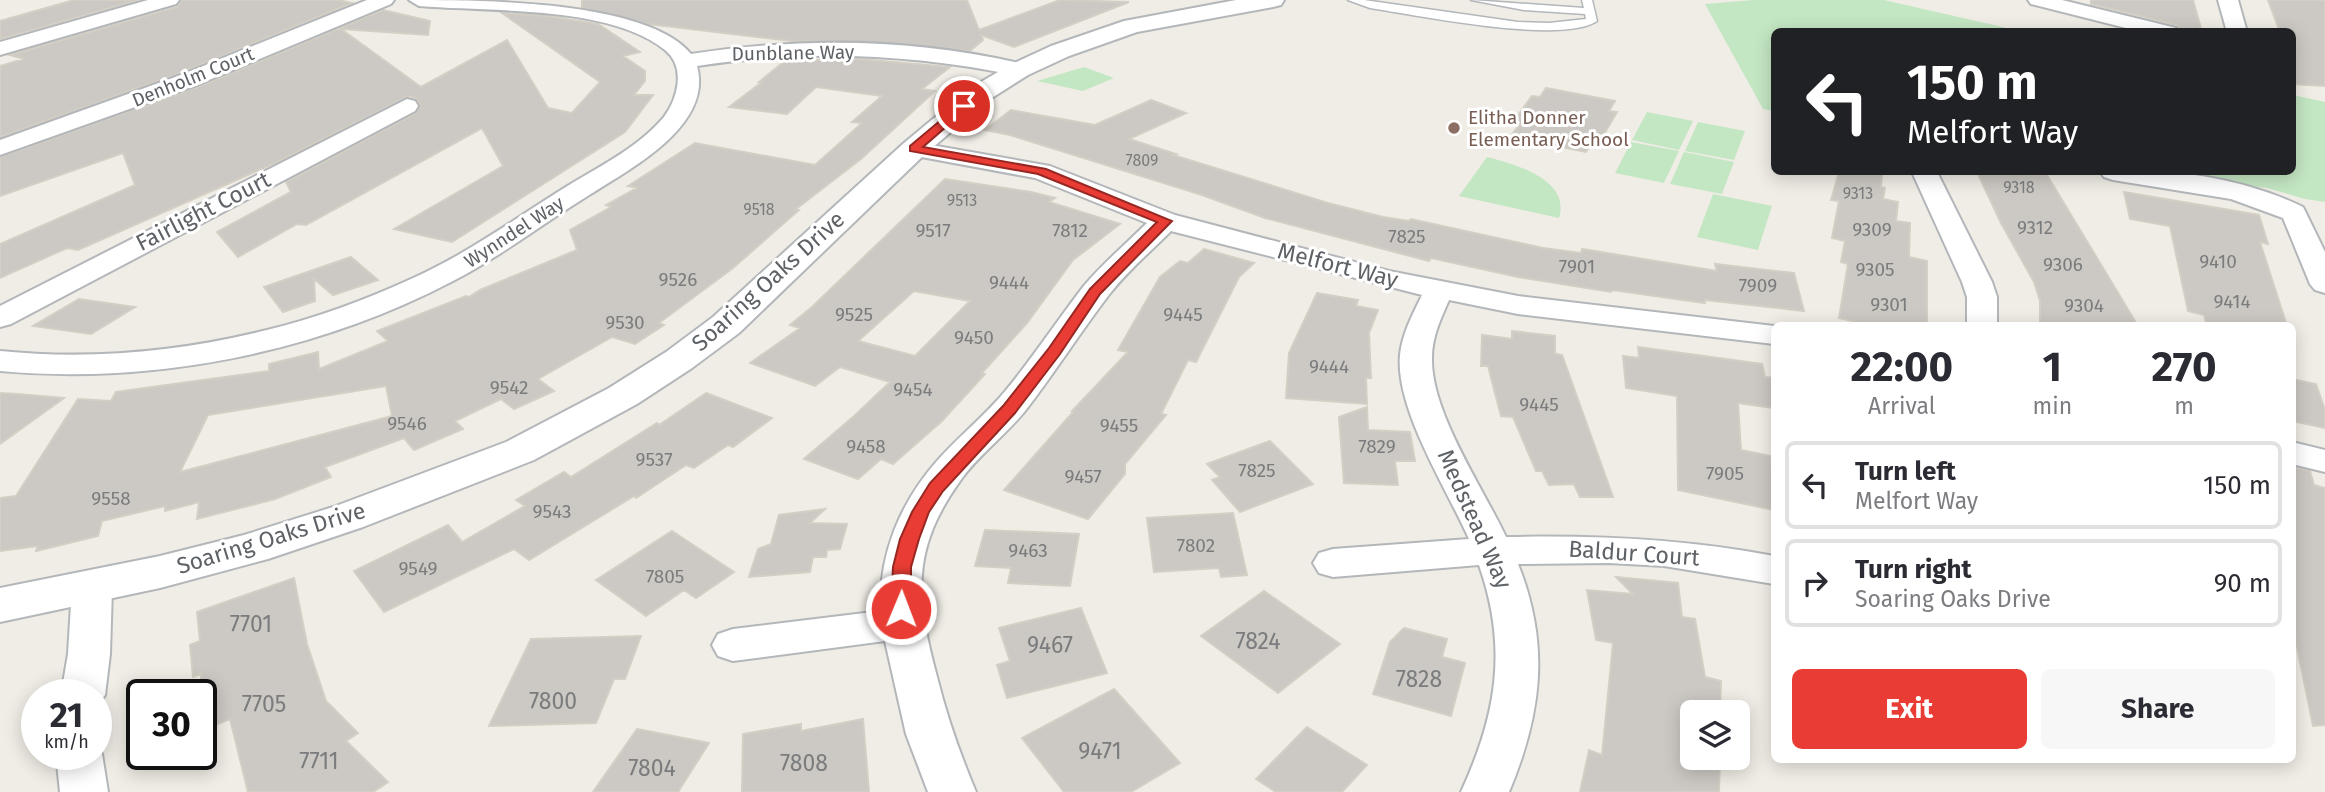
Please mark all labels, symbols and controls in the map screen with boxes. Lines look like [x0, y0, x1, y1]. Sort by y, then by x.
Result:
street label: Dunblane Way [732, 40, 855, 66]
street label: Denholm Court [129, 42, 257, 112]
text: 150 m [1907, 53, 2038, 112]
icon: left [1792, 56, 1883, 147]
pin [934, 76, 994, 136]
icon: arrive [945, 87, 983, 125]
place label: Elitha Donner Elementary School [1468, 106, 1629, 151]
text: Melfort Way [1907, 113, 2078, 151]
marker: Elitha Donner Elementary School [1446, 120, 1462, 136]
house number: 7809 [1126, 151, 1158, 170]
street label: Fairlight Court [131, 165, 276, 257]
house number: 9318 [2003, 178, 2035, 197]
house number: 9313 [1843, 184, 1873, 203]
street label: Wynndel Way [460, 191, 569, 273]
house number: 9513 [947, 191, 977, 210]
house number: 9518 [743, 200, 775, 219]
street label: Soaring Oaks Drive [686, 205, 850, 357]
house number: 9312 [2017, 216, 2053, 239]
house number: 9309 [1852, 218, 1892, 241]
house number: 9517 [915, 219, 951, 242]
house number: 7812 [1052, 219, 1088, 242]
house number: 7825 [1388, 225, 1426, 248]
street label: Melfort Way [1275, 237, 1402, 294]
house number: 9410 [2199, 250, 2237, 273]
house number: 9306 [2043, 253, 2083, 276]
house number: 7901 [1559, 255, 1595, 278]
house number: 9305 [1855, 258, 1895, 281]
house number: 9526 [659, 268, 697, 291]
house number: 9444 [989, 271, 1029, 294]
house number: 7909 [1739, 274, 1777, 297]
house number: 9414 [2213, 290, 2251, 313]
house number: 9301 [1870, 293, 1908, 316]
house number: 9304 [2064, 294, 2104, 317]
house number: 9525 [835, 303, 873, 326]
house number: 9445 [1163, 303, 1203, 326]
house number: 9530 [605, 311, 645, 334]
house number: 9450 [954, 326, 994, 349]
text: 22:00 [1850, 342, 1953, 392]
text: 1 [2043, 342, 2062, 392]
text: 270 [2152, 342, 2217, 392]
house number: 9444 [1309, 355, 1349, 378]
house number: 9542 [490, 376, 528, 399]
house number: 9454 [893, 378, 933, 401]
text: Arrival [1868, 392, 1935, 420]
text: min [2032, 392, 2072, 420]
text: m [2174, 392, 2194, 420]
house number: 9445 [1519, 393, 1559, 416]
house number: 9546 [387, 412, 427, 435]
house number: 9455 [1100, 414, 1138, 437]
house number: 9458 [846, 435, 886, 458]
house number: 7829 [1358, 435, 1396, 458]
street label: Medstead Way [1432, 445, 1518, 594]
house number: 9537 [635, 448, 673, 471]
text: Turn left [1855, 456, 1956, 487]
house number: 7825 [1238, 459, 1276, 482]
house number: 7905 [1706, 462, 1744, 485]
house number: 9457 [1064, 465, 1102, 488]
icon: left [1796, 466, 1834, 504]
text: 150 m [2203, 470, 2271, 501]
house number: 9558 [91, 487, 131, 510]
text: Melfort Way [1855, 487, 1978, 515]
street label: Soaring Oaks Drive [173, 496, 369, 580]
house number: 9543 [533, 500, 571, 523]
house number: 7802 [1177, 534, 1215, 557]
street label: Baldur Court [1567, 534, 1701, 572]
house number: 9463 [1008, 539, 1048, 562]
text: Turn right [1855, 554, 1972, 585]
house number: 9549 [398, 557, 438, 580]
icon: right [1796, 564, 1834, 602]
house number: 7805 [646, 565, 684, 588]
text: 90 m [2214, 568, 2271, 599]
position arrow [864, 572, 938, 646]
text: Soaring Oaks Drive [1855, 585, 2051, 613]
house number: 7701 [230, 610, 272, 638]
house number: 7824 [1235, 627, 1281, 655]
house number: 9467 [1027, 631, 1073, 659]
house number: 7828 [1396, 665, 1442, 693]
button: Exit [1792, 669, 2027, 749]
button: Share [2041, 669, 2275, 749]
speed limit sign: 30 [126, 679, 217, 770]
house number: 7800 [529, 687, 577, 715]
house number: 7705 [242, 690, 286, 718]
text: 21 [50, 694, 83, 736]
map controls [1680, 700, 1750, 770]
button: layers [1680, 700, 1750, 770]
text: km/h [44, 731, 89, 753]
house number: 9471 [1078, 737, 1122, 765]
house number: 7711 [299, 747, 339, 775]
house number: 7808 [780, 749, 828, 777]
house number: 7804 [628, 754, 676, 782]

